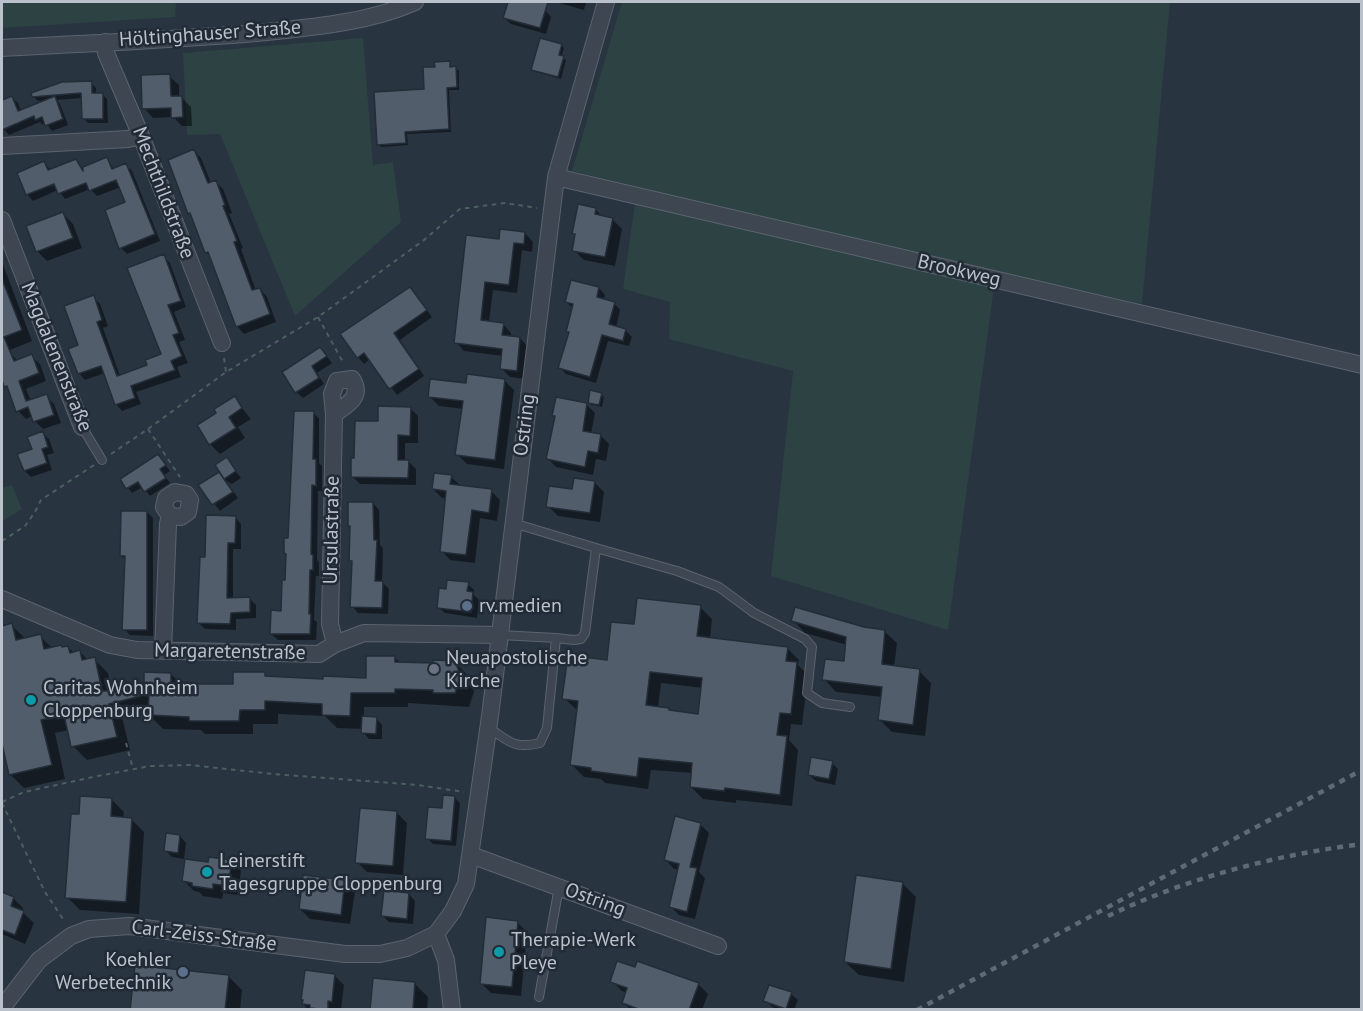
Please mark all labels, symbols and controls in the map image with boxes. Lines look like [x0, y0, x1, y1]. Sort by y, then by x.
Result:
street label: Höltinghauser Straße [118, 16, 302, 52]
street label: Mechthildstraße [127, 124, 199, 262]
street label: Brookweg [915, 250, 1003, 292]
street label: Magdalenenstraße [15, 279, 97, 435]
street label: Ostring [509, 392, 541, 458]
street label: Ursulastraße [319, 475, 345, 585]
place label: rv.medien [479, 594, 562, 618]
marker: rv.medien [460, 599, 474, 613]
street label: Margaretenstraße [154, 639, 306, 665]
place label: Neuapostolische Kirche [446, 646, 587, 693]
marker: Neuapostolische Kirche [427, 662, 441, 676]
place label: Caritas Wohnheim Cloppenburg [43, 676, 198, 723]
marker: Caritas Wohnheim Cloppenburg [24, 693, 38, 707]
place label: Leinerstift Tagesgruppe Cloppenburg [219, 849, 443, 896]
marker: Leinerstift Tagesgruppe Cloppenburg [200, 865, 214, 879]
street label: Ostring [561, 878, 629, 922]
street label: Carl-Zeiss-Straße [130, 915, 278, 957]
place label: Therapie-Werk Pleye [511, 928, 636, 975]
marker: Therapie-Werk Pleye [492, 945, 506, 959]
place label: Koehler Werbetechnik [55, 948, 171, 995]
marker: Koehler Werbetechnik [176, 965, 190, 979]

